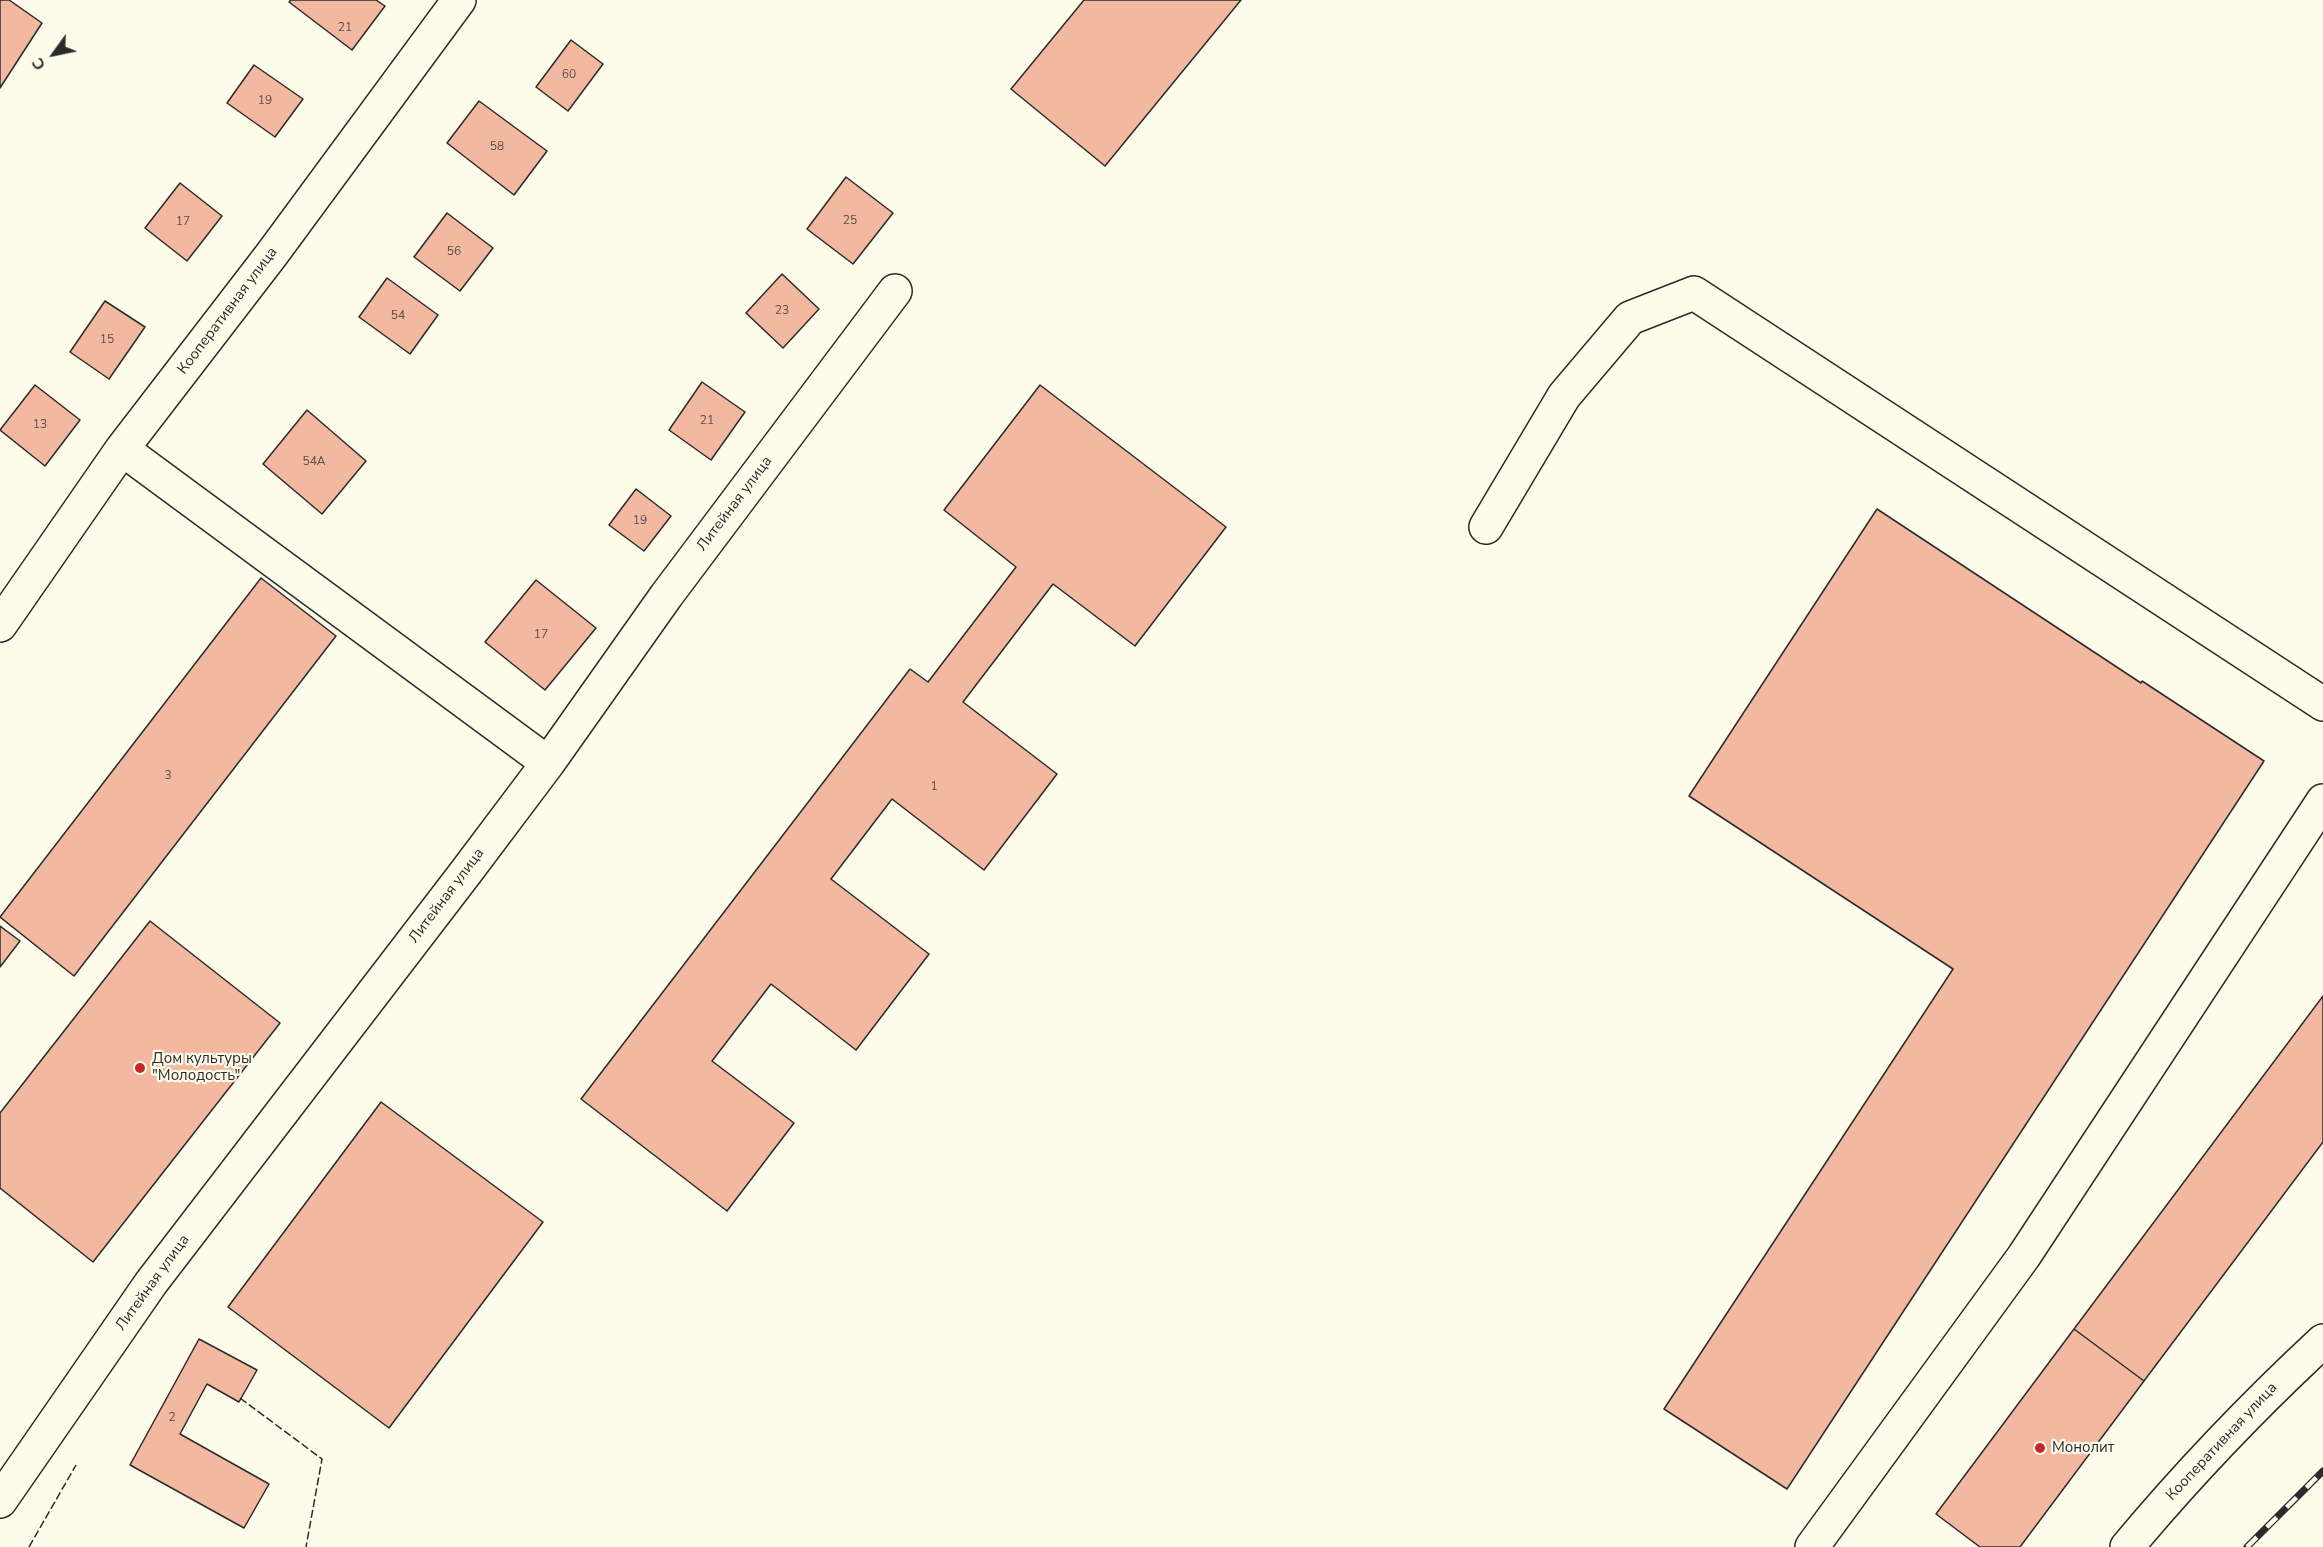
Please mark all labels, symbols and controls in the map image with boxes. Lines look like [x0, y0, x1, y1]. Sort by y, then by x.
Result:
house number: 21 [338, 21, 352, 35]
north arrow [24, 24, 84, 84]
text: С [27, 53, 51, 74]
house number: 60 [562, 68, 576, 82]
house number: 19 [258, 94, 272, 108]
house number: 58 [490, 140, 504, 154]
house number: 25 [843, 214, 857, 228]
house number: 17 [176, 215, 190, 229]
street label: Кооперативная улица [174, 244, 282, 378]
house number: 56 [447, 245, 461, 259]
house number: 23 [775, 304, 789, 318]
house number: 54 [391, 309, 405, 323]
house number: 15 [100, 333, 114, 347]
house number: 21 [700, 414, 714, 428]
house number: 13 [33, 418, 47, 432]
street label: Литейная улица [693, 453, 777, 555]
house number: 54А [302, 455, 326, 469]
house number: 19 [633, 514, 647, 528]
house number: 17 [534, 628, 548, 642]
house number: 3 [164, 769, 172, 783]
house number: 1 [930, 780, 938, 794]
street label: Литейная улица [405, 845, 489, 947]
place label: Дом культуры "Молодость" [152, 1050, 252, 1085]
marker: Дом культуры "Молодость" [133, 1061, 147, 1075]
street label: Литейная улица [112, 1232, 194, 1334]
street label: Кооперативная улица [2163, 1379, 2281, 1505]
house number: 2 [168, 1411, 176, 1425]
place label: Монолит [2052, 1439, 2114, 1457]
marker: Монолит [2033, 1441, 2047, 1455]

